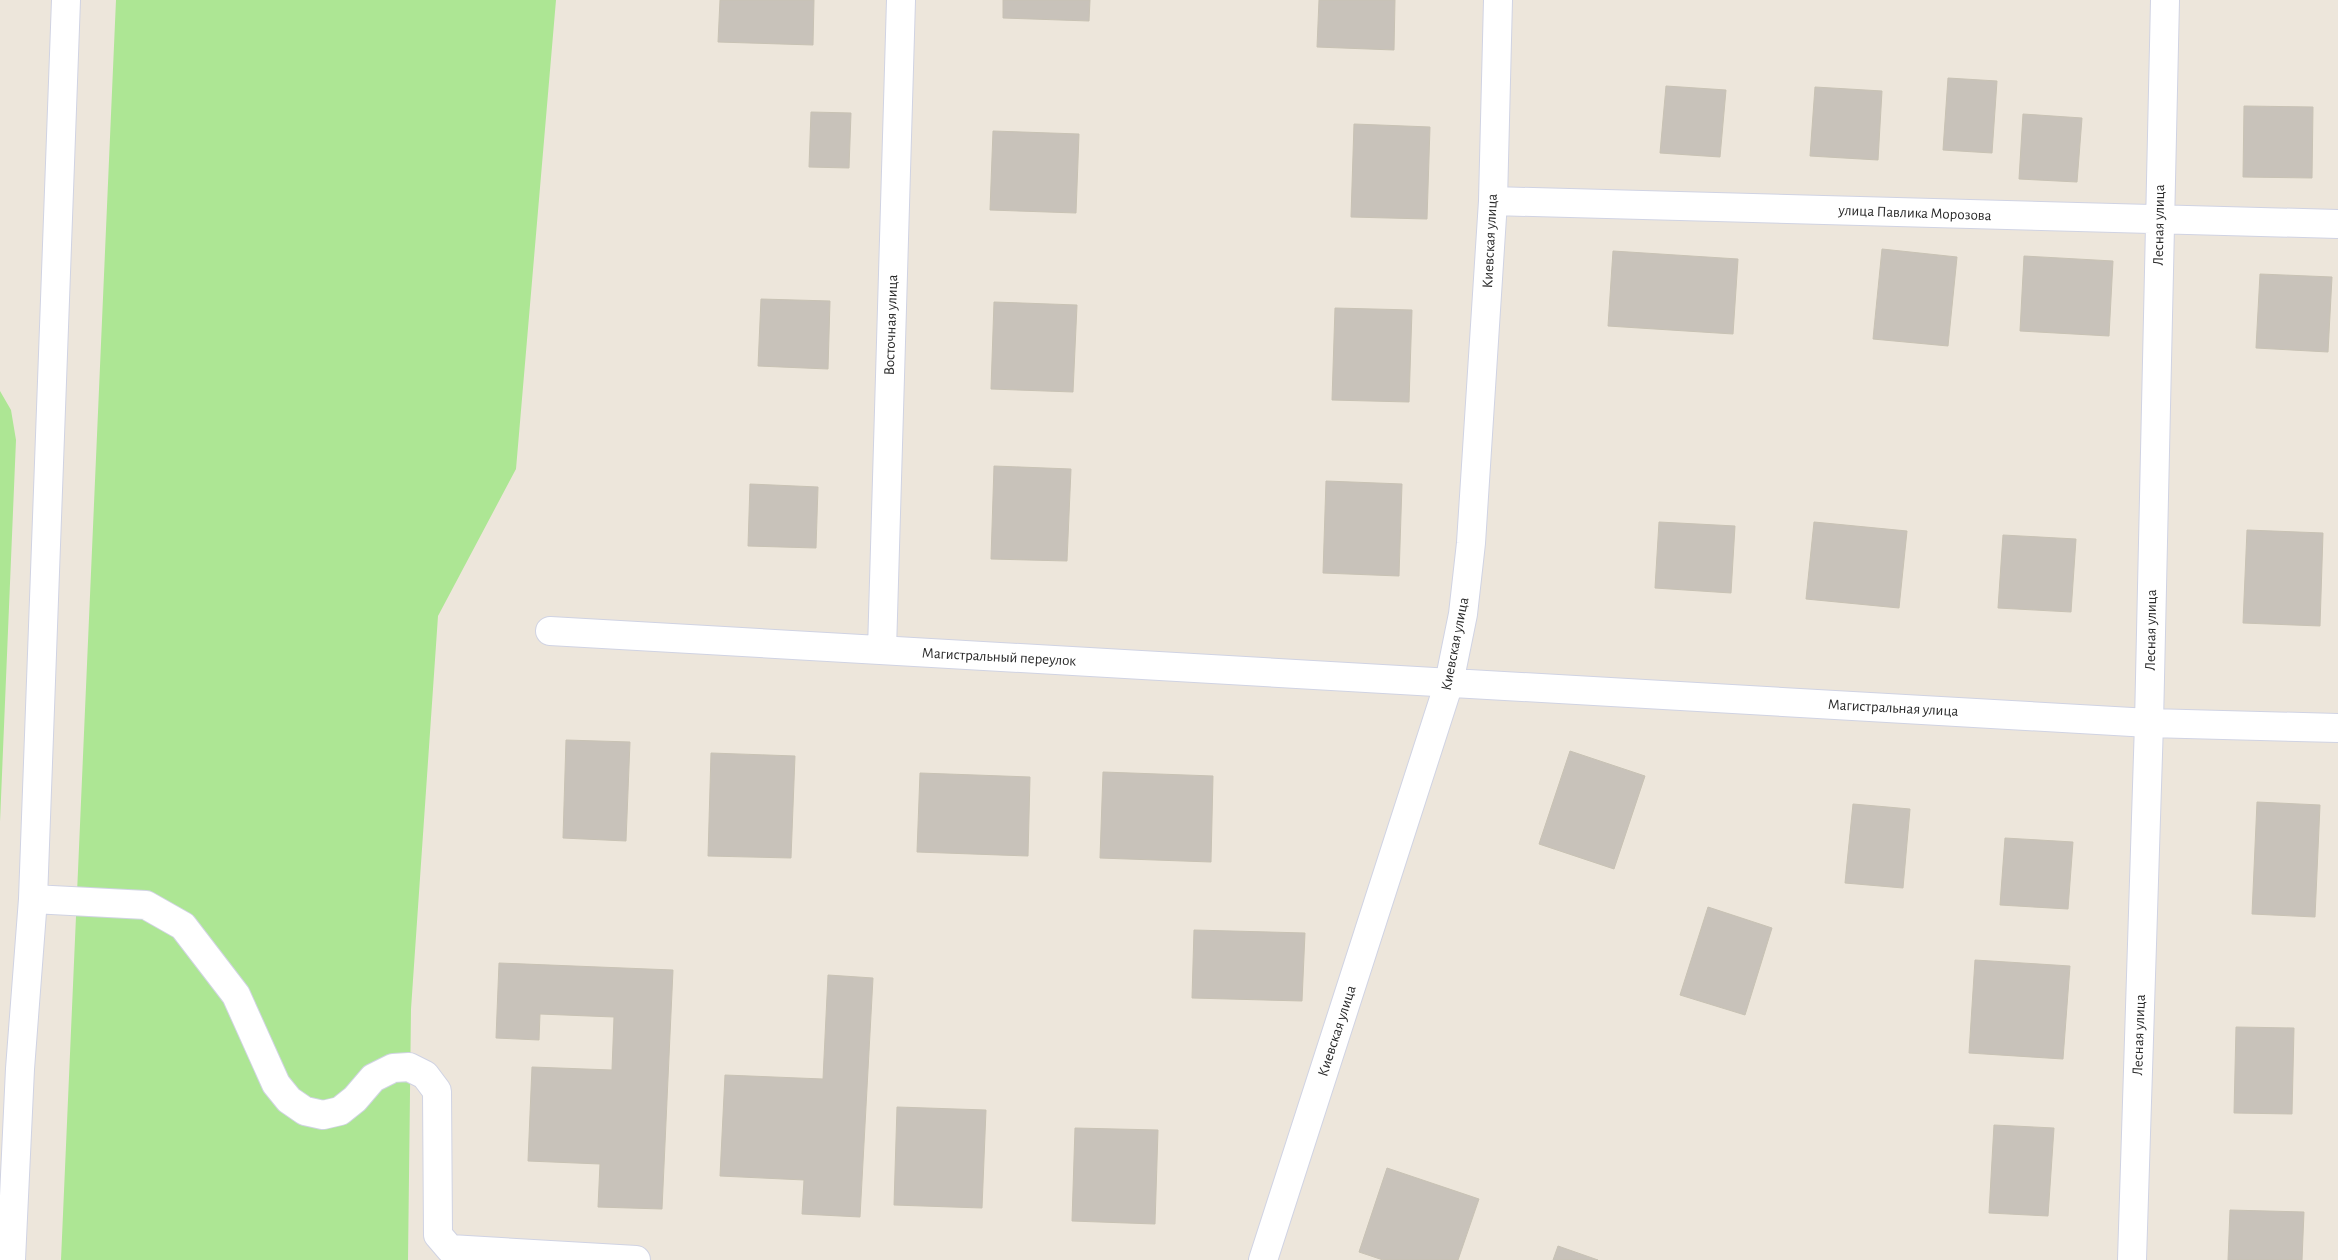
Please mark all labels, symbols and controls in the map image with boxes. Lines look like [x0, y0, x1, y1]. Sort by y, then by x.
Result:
street label: Лесная улица [2151, 184, 2167, 266]
street label: Киевская улица [1480, 193, 1500, 289]
street label: улица Павлика Морозова [1837, 203, 1992, 223]
street label: Восточная улица [882, 274, 900, 376]
street label: Лесная улица [2143, 589, 2159, 671]
street label: Киевская улица [1439, 596, 1471, 692]
street label: Магистральный переулок [921, 645, 1077, 669]
street label: Магистральная улица [1827, 697, 1959, 719]
street label: Киевская улица [1315, 983, 1359, 1078]
street label: Лесная улица [2130, 994, 2148, 1076]

